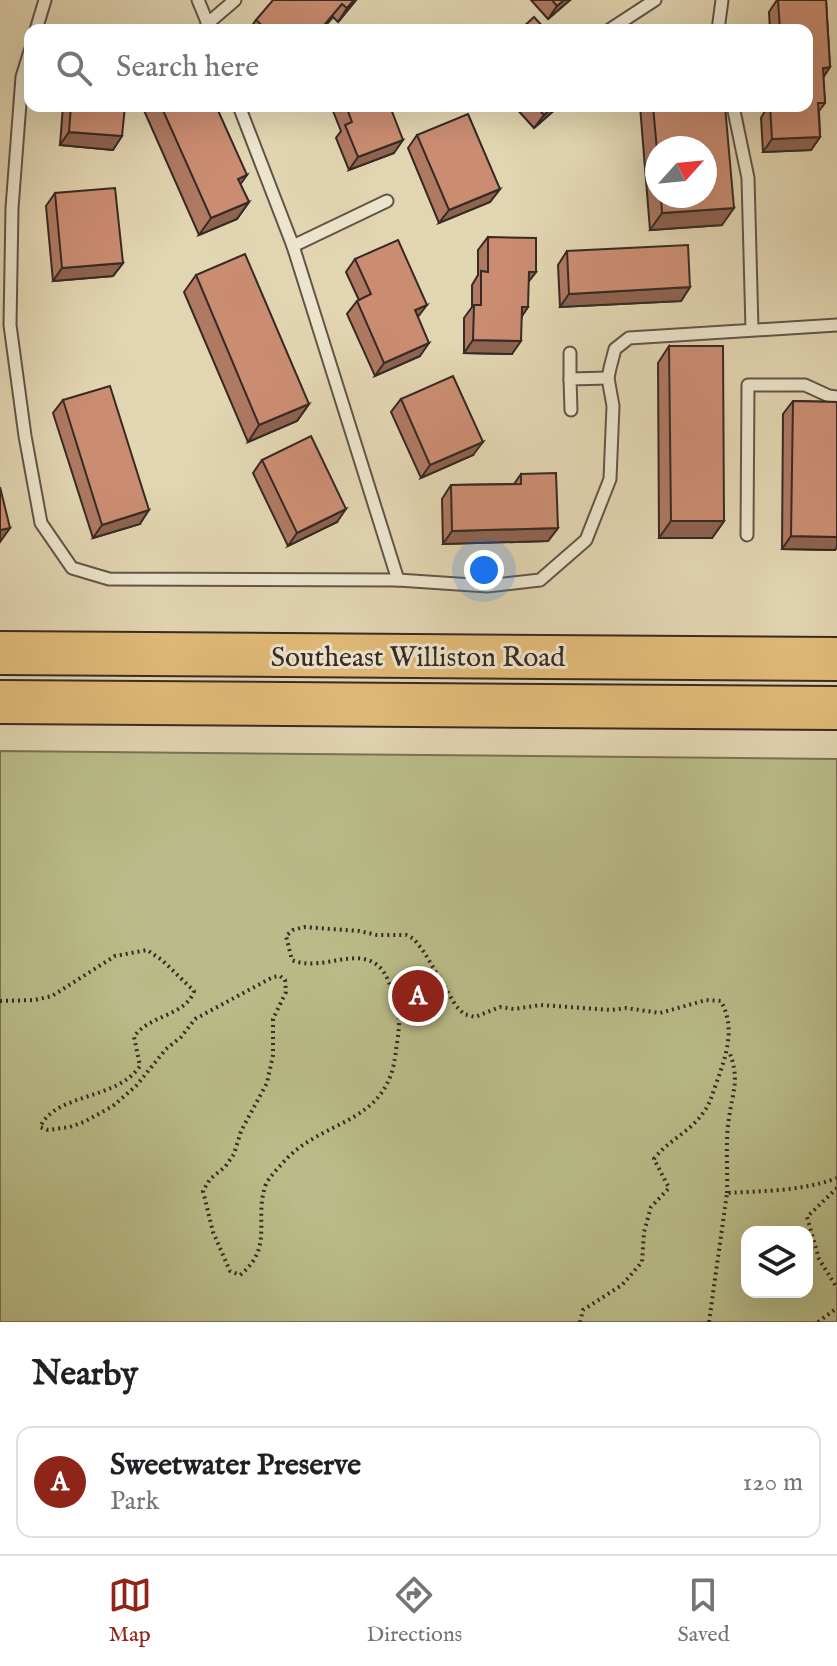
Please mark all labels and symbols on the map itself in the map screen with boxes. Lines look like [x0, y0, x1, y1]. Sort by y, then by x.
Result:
north arrow [645, 136, 717, 208]
your location [464, 550, 504, 590]
street label: Southeast Williston Road [271, 641, 565, 676]
pin: A [392, 966, 444, 1026]

